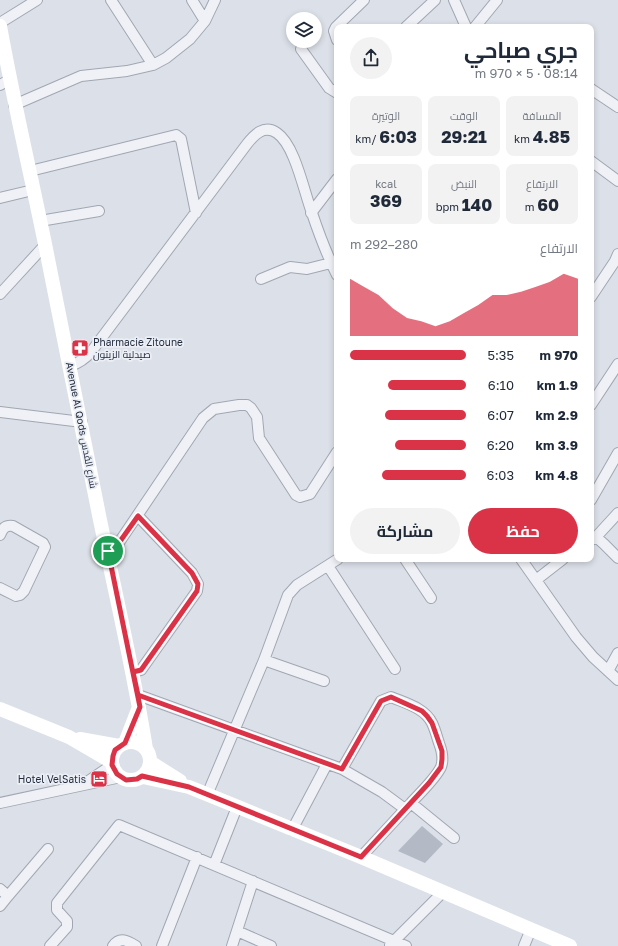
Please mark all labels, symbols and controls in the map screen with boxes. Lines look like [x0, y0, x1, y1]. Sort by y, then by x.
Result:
map controls [286, 12, 322, 48]
button: layers [286, 12, 322, 48]
text: جري صباحي [464, 36, 578, 63]
button: share [350, 37, 392, 79]
text: 08:14 · 5 × 970 m [475, 65, 578, 81]
text: الوتيرة [372, 109, 400, 122]
text: الوقت [450, 109, 478, 122]
text: المسافة [522, 109, 562, 122]
text: 6:03 [379, 126, 417, 147]
text: 29:21 [441, 126, 487, 147]
text: 4.85 [533, 126, 570, 147]
text: /km [355, 132, 379, 145]
text: km [514, 132, 533, 145]
text: kcal [375, 177, 397, 190]
text: النبض [451, 177, 477, 190]
text: الارتفاع [526, 177, 558, 190]
text: 369 [370, 190, 402, 211]
text: 140 [462, 194, 492, 215]
text: 60 [537, 194, 559, 215]
text: bpm [436, 200, 462, 213]
text: m [525, 200, 537, 213]
text: 280–292 m [350, 236, 418, 252]
text: الارتفاع [540, 240, 578, 256]
place label: Pharmacie Zitoune صيدلية الزيتون [93, 336, 183, 361]
pharmacy icon: Pharmacie Zitoune صيدلية الزيتون [70, 338, 90, 358]
text: 5:35 [487, 347, 514, 363]
text: 970 m [540, 347, 578, 363]
street label: Avenue Al Qods شارع القدس [63, 361, 100, 489]
text: 6:10 [488, 377, 514, 393]
text: 1.9 km [537, 377, 578, 393]
text: 6:07 [487, 407, 514, 423]
text: 2.9 km [535, 407, 578, 423]
text: 6:20 [487, 437, 514, 453]
text: 3.9 km [535, 437, 578, 453]
text: 6:03 [487, 467, 514, 483]
text: 4.8 km [535, 467, 578, 483]
button: مشاركة [350, 508, 460, 554]
button: حفظ [468, 508, 578, 554]
pin [91, 534, 125, 568]
icon: arrive [97, 540, 119, 562]
hotel icon: Hotel VelSatis [89, 769, 109, 789]
place label: Hotel VelSatis [18, 773, 86, 785]

